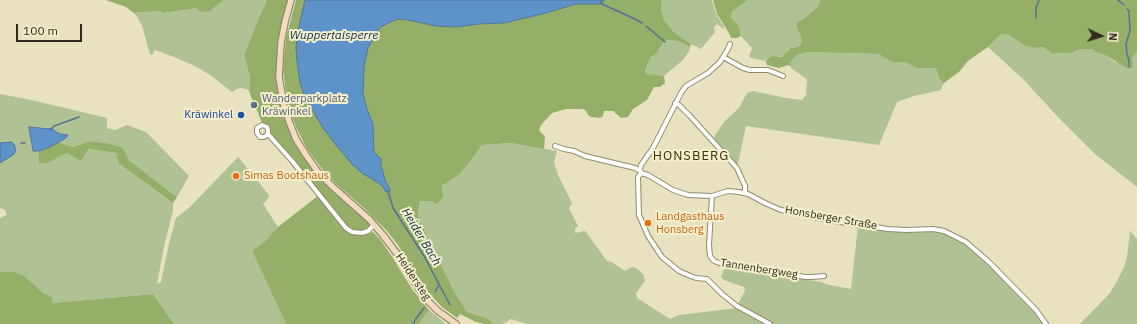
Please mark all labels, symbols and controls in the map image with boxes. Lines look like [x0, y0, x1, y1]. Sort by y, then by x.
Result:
scale bar [18, 16, 84, 42]
north arrow [1081, 16, 1121, 56]
text: 100 m [23, 23, 58, 38]
water label: Wuppertalsperre [290, 29, 378, 43]
text: N [1106, 32, 1120, 41]
place label: Wanderparkplatz Kräwinkel [262, 92, 347, 118]
marker: Wanderparkplatz Kräwinkel [249, 100, 259, 110]
place label: Kräwinkel [184, 108, 233, 122]
marker: Kräwinkel [236, 110, 246, 120]
district label: HONSBERG [653, 148, 729, 164]
place label: Simas Bootshaus [244, 169, 329, 183]
marker: Simas Bootshaus [231, 171, 241, 181]
street label: Honsberger Straße [784, 203, 878, 233]
water label: Heider Bach [398, 205, 444, 269]
place label: Landgasthaus Honsberg [656, 210, 725, 236]
marker: Landgasthaus Honsberg [643, 218, 653, 228]
street label: Heidersteg [392, 251, 434, 303]
street label: Tannenbergweg [719, 256, 799, 282]

